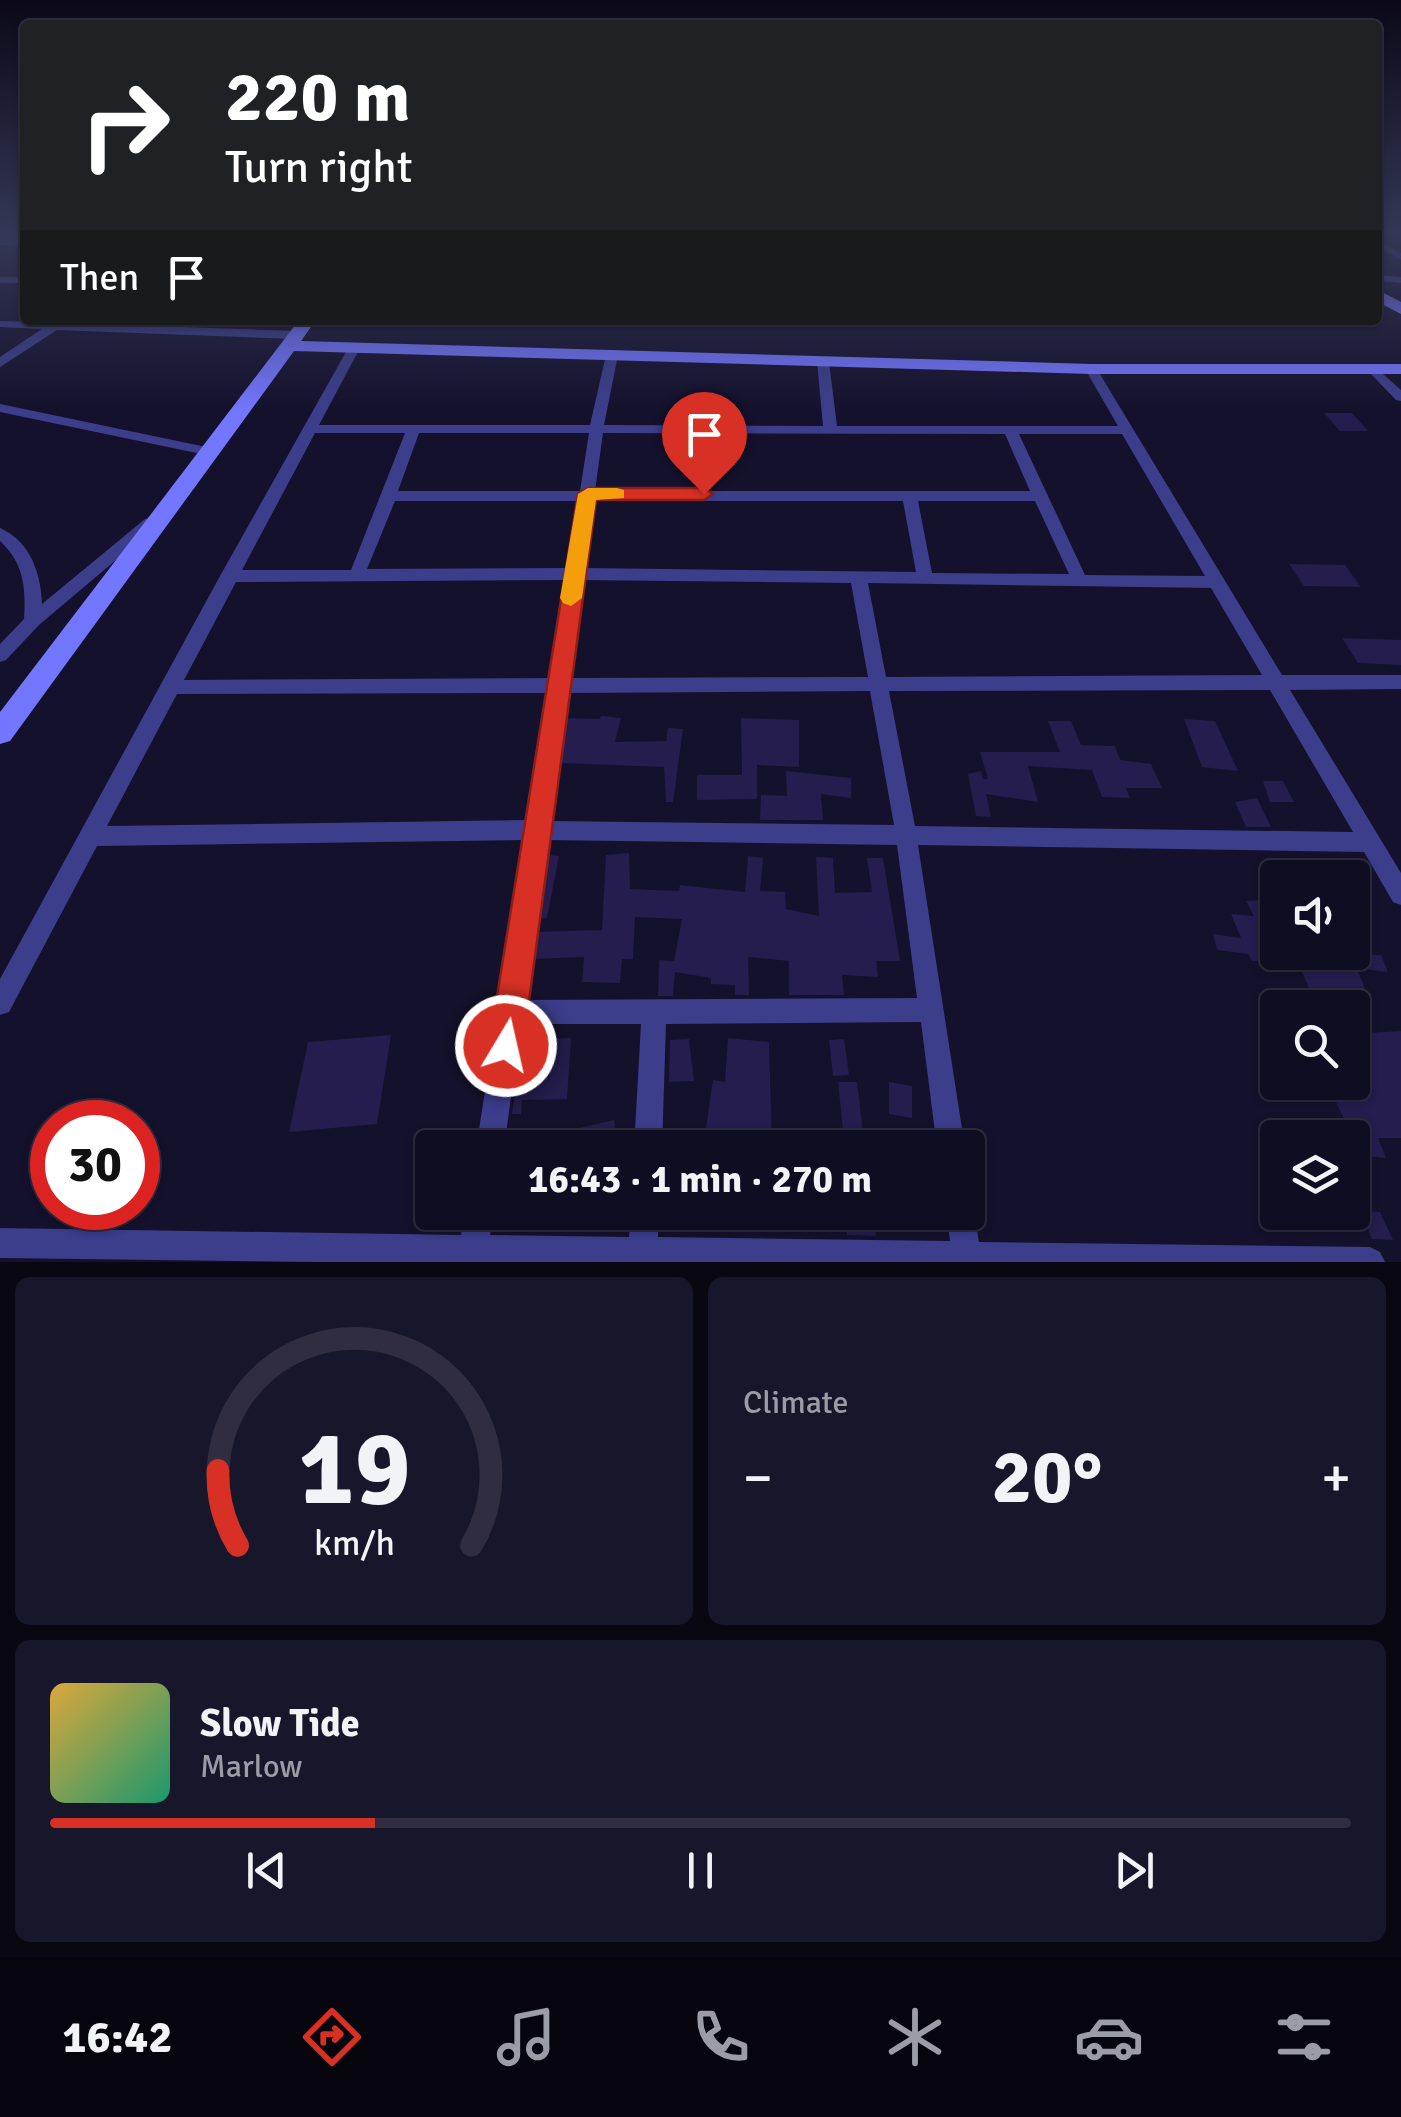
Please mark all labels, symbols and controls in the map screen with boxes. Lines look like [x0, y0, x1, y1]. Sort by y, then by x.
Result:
text: 220 m [225, 54, 410, 140]
icon: right [60, 60, 190, 190]
text: Turn right [225, 140, 413, 195]
icon: arrive [159, 250, 214, 305]
text: Then [60, 254, 139, 301]
pin [662, 392, 747, 495]
icon: arrive [677, 407, 732, 462]
map controls [1260, 860, 1370, 1230]
button: sound [1260, 860, 1370, 970]
button: search [1260, 990, 1370, 1100]
position arrow [454, 994, 558, 1098]
speed limit sign: 30 [30, 1100, 160, 1230]
button: layers [1260, 1120, 1370, 1230]
text: 16:43 · 1 min · 270 m [528, 1156, 872, 1203]
text: Climate [743, 1383, 849, 1422]
text: 19 [298, 1405, 410, 1533]
text: 20° [992, 1431, 1103, 1524]
text: − [743, 1444, 773, 1512]
text: + [1321, 1444, 1351, 1512]
text: km/h [314, 1521, 394, 1565]
text: Slow Tide [200, 1700, 360, 1747]
text: Marlow [200, 1747, 302, 1786]
icon: previous [239, 1843, 294, 1898]
icon: pause [673, 1843, 728, 1898]
icon: next [1107, 1843, 1162, 1898]
icon: directions [297, 2002, 367, 2072]
icon: music [491, 2002, 561, 2072]
icon: phone [686, 2002, 756, 2072]
icon: climate [880, 2002, 950, 2072]
icon: car [1074, 2002, 1144, 2072]
icon: filters [1269, 2002, 1339, 2072]
text: 16:42 [62, 2010, 173, 2065]

